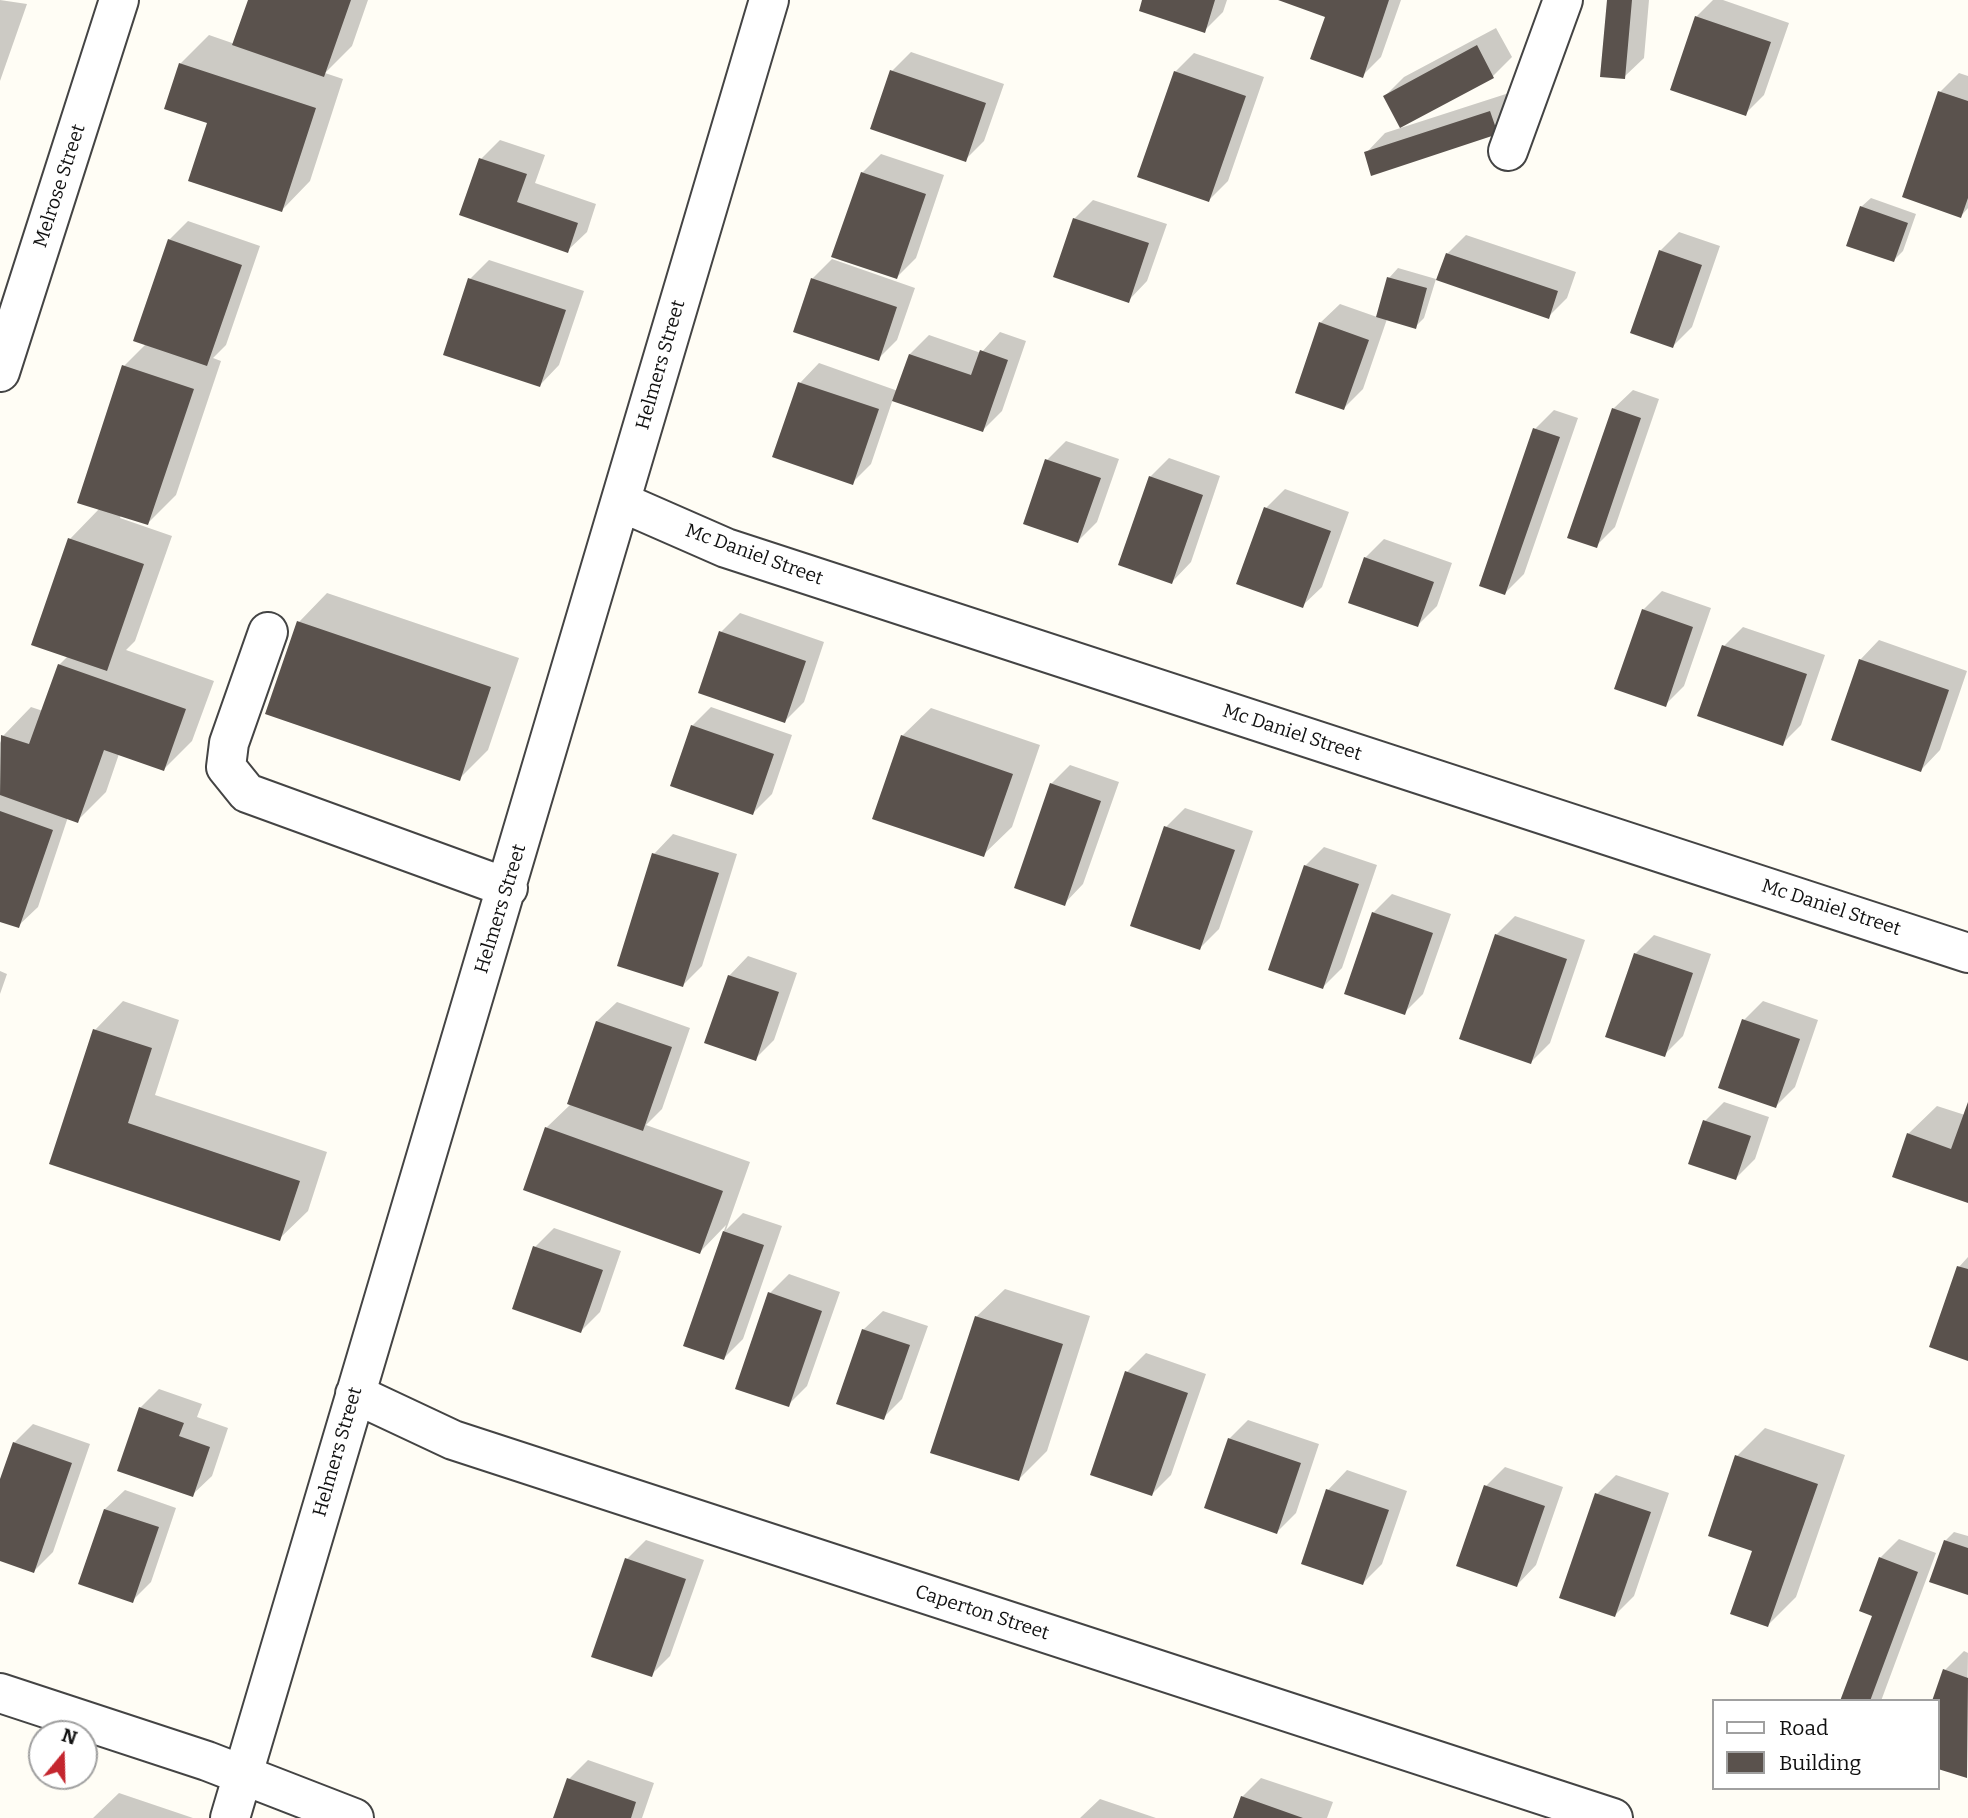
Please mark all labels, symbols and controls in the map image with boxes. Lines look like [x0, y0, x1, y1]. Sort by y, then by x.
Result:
street label: Melrose Street [29, 121, 91, 251]
street label: Helmers Street [632, 298, 690, 432]
street label: Mc Daniel Street [682, 520, 826, 590]
street label: Mc Daniel Street [1220, 700, 1364, 766]
street label: Helmers Street [471, 842, 531, 976]
street label: Mc Daniel Street [1759, 875, 1903, 941]
street label: Helmers Street [309, 1385, 367, 1519]
street label: Caperton Street [912, 1581, 1052, 1645]
legend [1713, 1699, 1940, 1790]
text: Road [1779, 1715, 1828, 1741]
north arrow [28, 1720, 98, 1790]
text: N [59, 1723, 80, 1750]
text: Building [1779, 1750, 1861, 1776]

